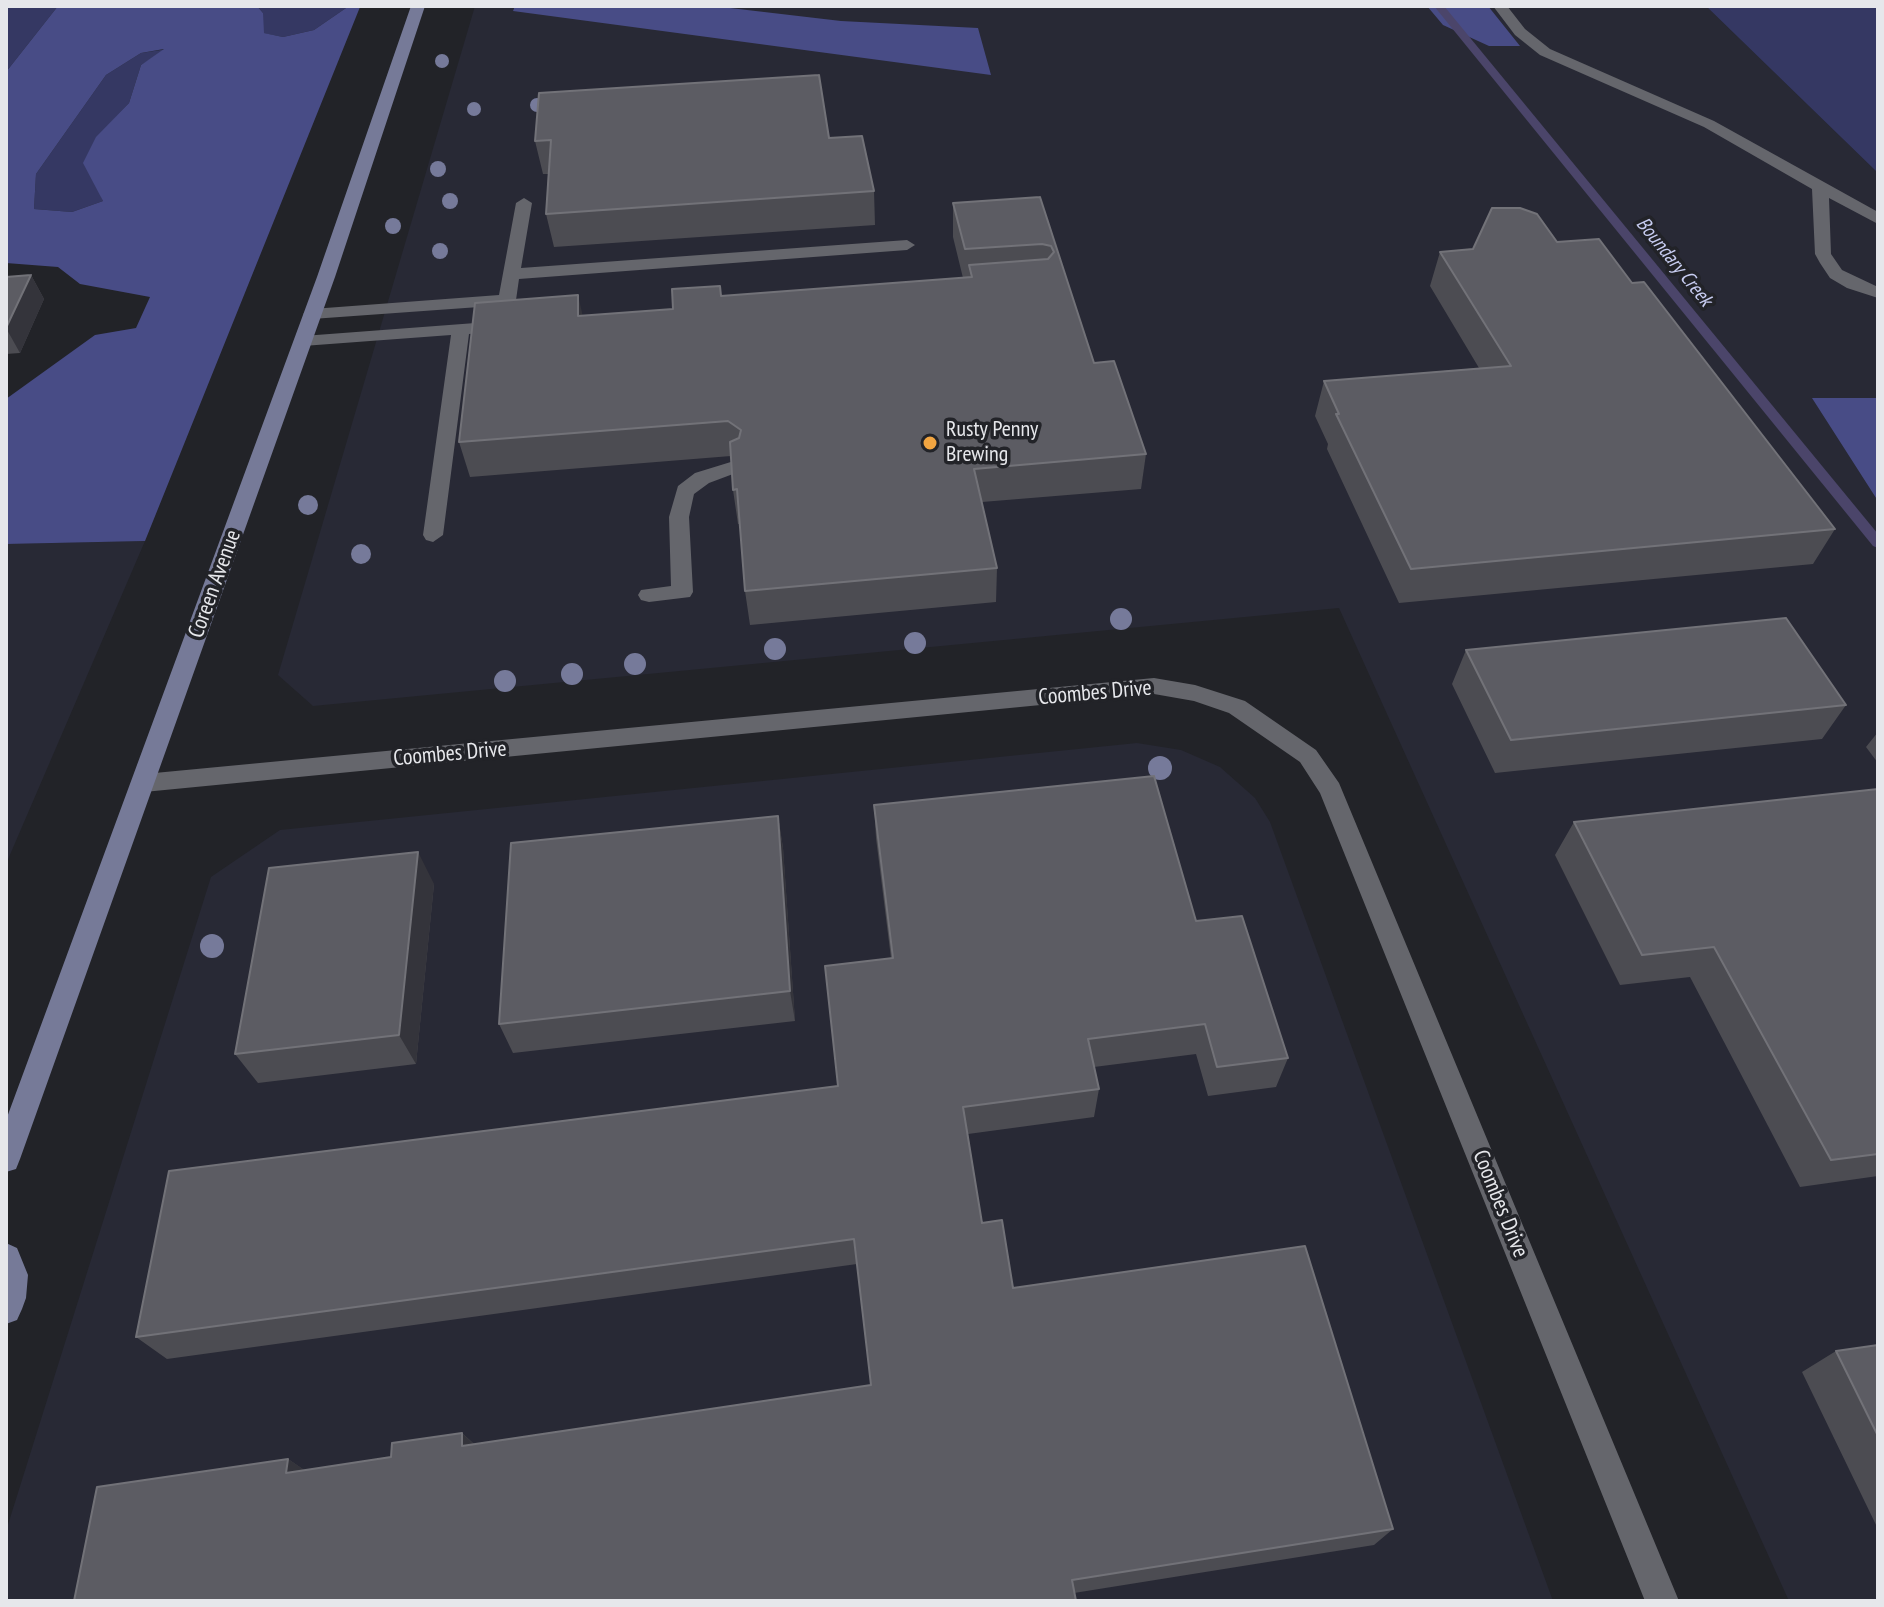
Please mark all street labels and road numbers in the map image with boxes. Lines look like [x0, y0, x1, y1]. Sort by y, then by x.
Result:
street label: Coreen Avenue [183, 526, 247, 642]
street label: Coombes Drive [1037, 675, 1153, 711]
street label: Coombes Drive [392, 736, 508, 772]
street label: Coombes Drive [1467, 1146, 1533, 1262]

